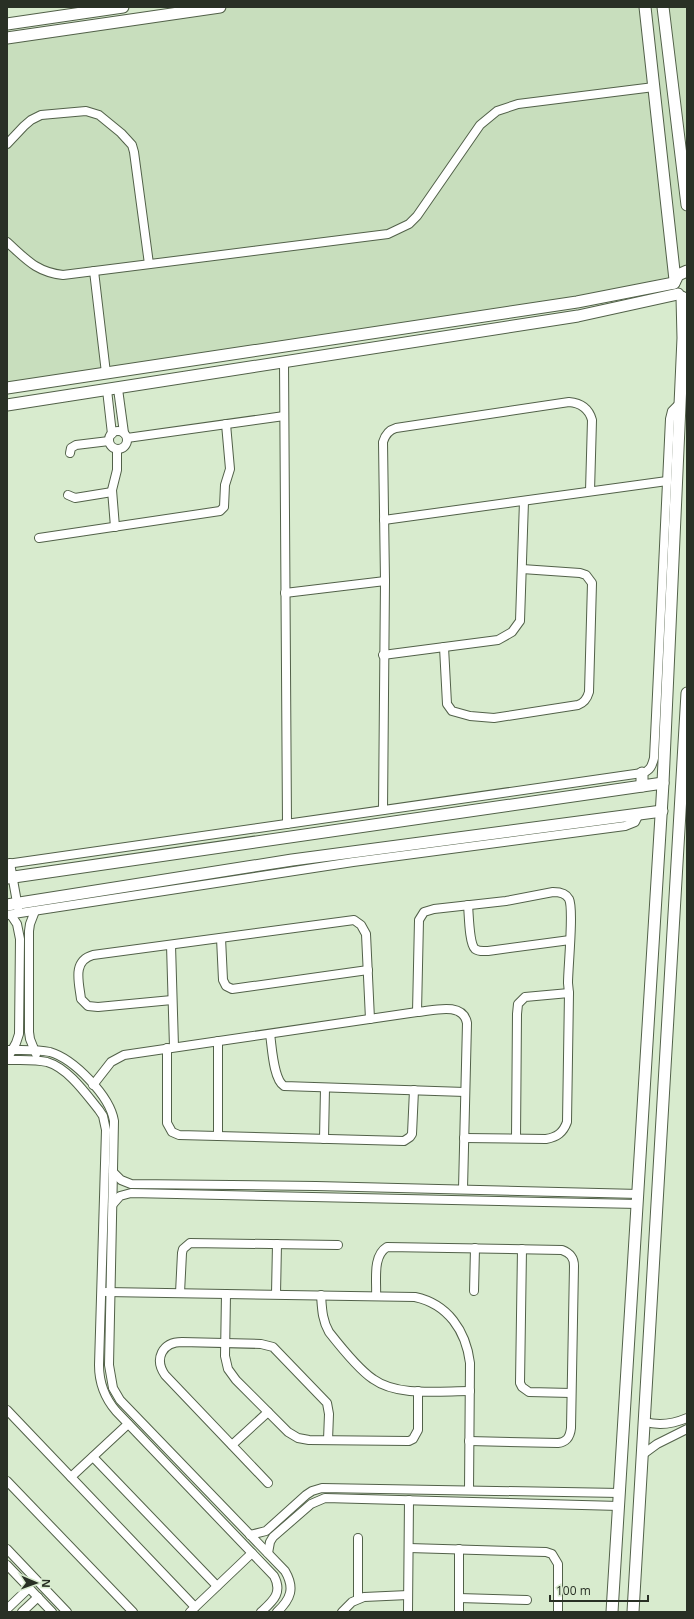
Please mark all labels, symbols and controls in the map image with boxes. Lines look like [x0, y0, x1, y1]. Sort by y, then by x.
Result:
north arrow [16, 1563, 56, 1603]
scale bar [550, 1577, 648, 1603]
text: N [39, 1579, 54, 1588]
text: 100 m [556, 1582, 591, 1599]

